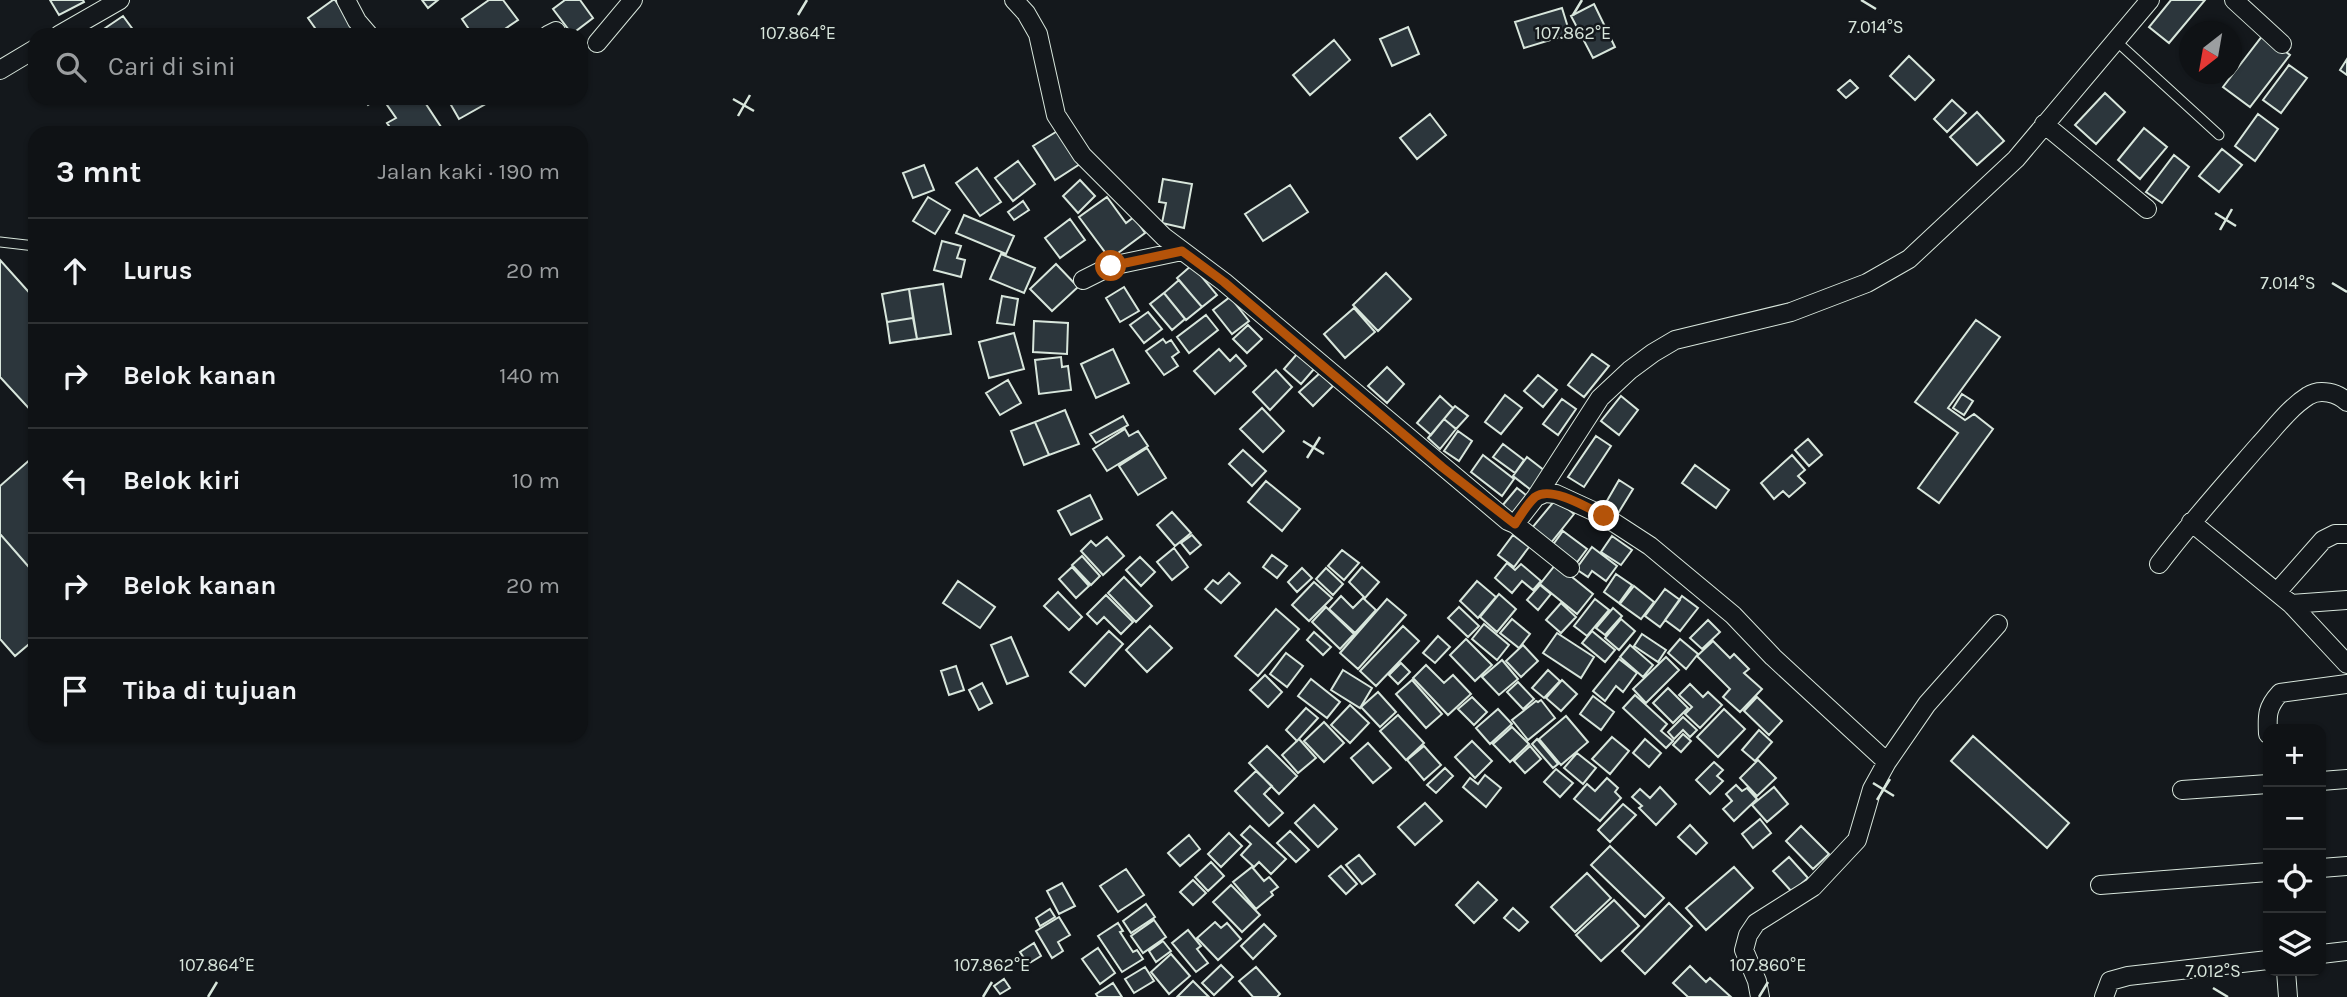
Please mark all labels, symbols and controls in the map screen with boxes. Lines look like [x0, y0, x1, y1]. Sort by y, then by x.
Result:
text: 7.014°S [1848, 16, 1904, 38]
north arrow [2179, 21, 2242, 84]
text: 107.864°E [760, 22, 836, 44]
text: 107.862°E [1535, 22, 1611, 44]
search box [28, 28, 588, 105]
icon: search [52, 48, 90, 86]
text: Cari di sini [108, 51, 236, 82]
text: 3 mnt [56, 154, 141, 190]
text: Jalan kaki · 190 m [378, 158, 560, 185]
route start [1095, 250, 1126, 281]
icon: ahead [56, 252, 94, 290]
text: Lurus [123, 255, 192, 286]
text: 20 m [506, 257, 560, 284]
text: 7.014°S [2260, 272, 2316, 294]
icon: right [56, 357, 94, 395]
text: Belok kanan [123, 360, 276, 391]
text: 140 m [499, 362, 560, 389]
icon: left [56, 462, 94, 500]
text: Belok kiri [123, 465, 241, 496]
text: 10 m [512, 467, 560, 494]
route end [1588, 500, 1619, 531]
icon: right [56, 567, 94, 605]
text: Belok kanan [123, 570, 276, 601]
text: 20 m [506, 572, 560, 599]
icon: arrive [56, 672, 94, 710]
text: Tiba di tujuan [123, 675, 297, 706]
map controls [2263, 724, 2326, 976]
button: + [2263, 724, 2326, 787]
button: − [2263, 787, 2326, 850]
button: locate [2263, 850, 2326, 913]
button: layers [2263, 913, 2326, 976]
text: 107.864°E [179, 954, 255, 976]
text: 107.862°E [954, 954, 1030, 976]
text: 107.860°E [1730, 954, 1806, 976]
text: 7.012°S [2185, 960, 2241, 982]

